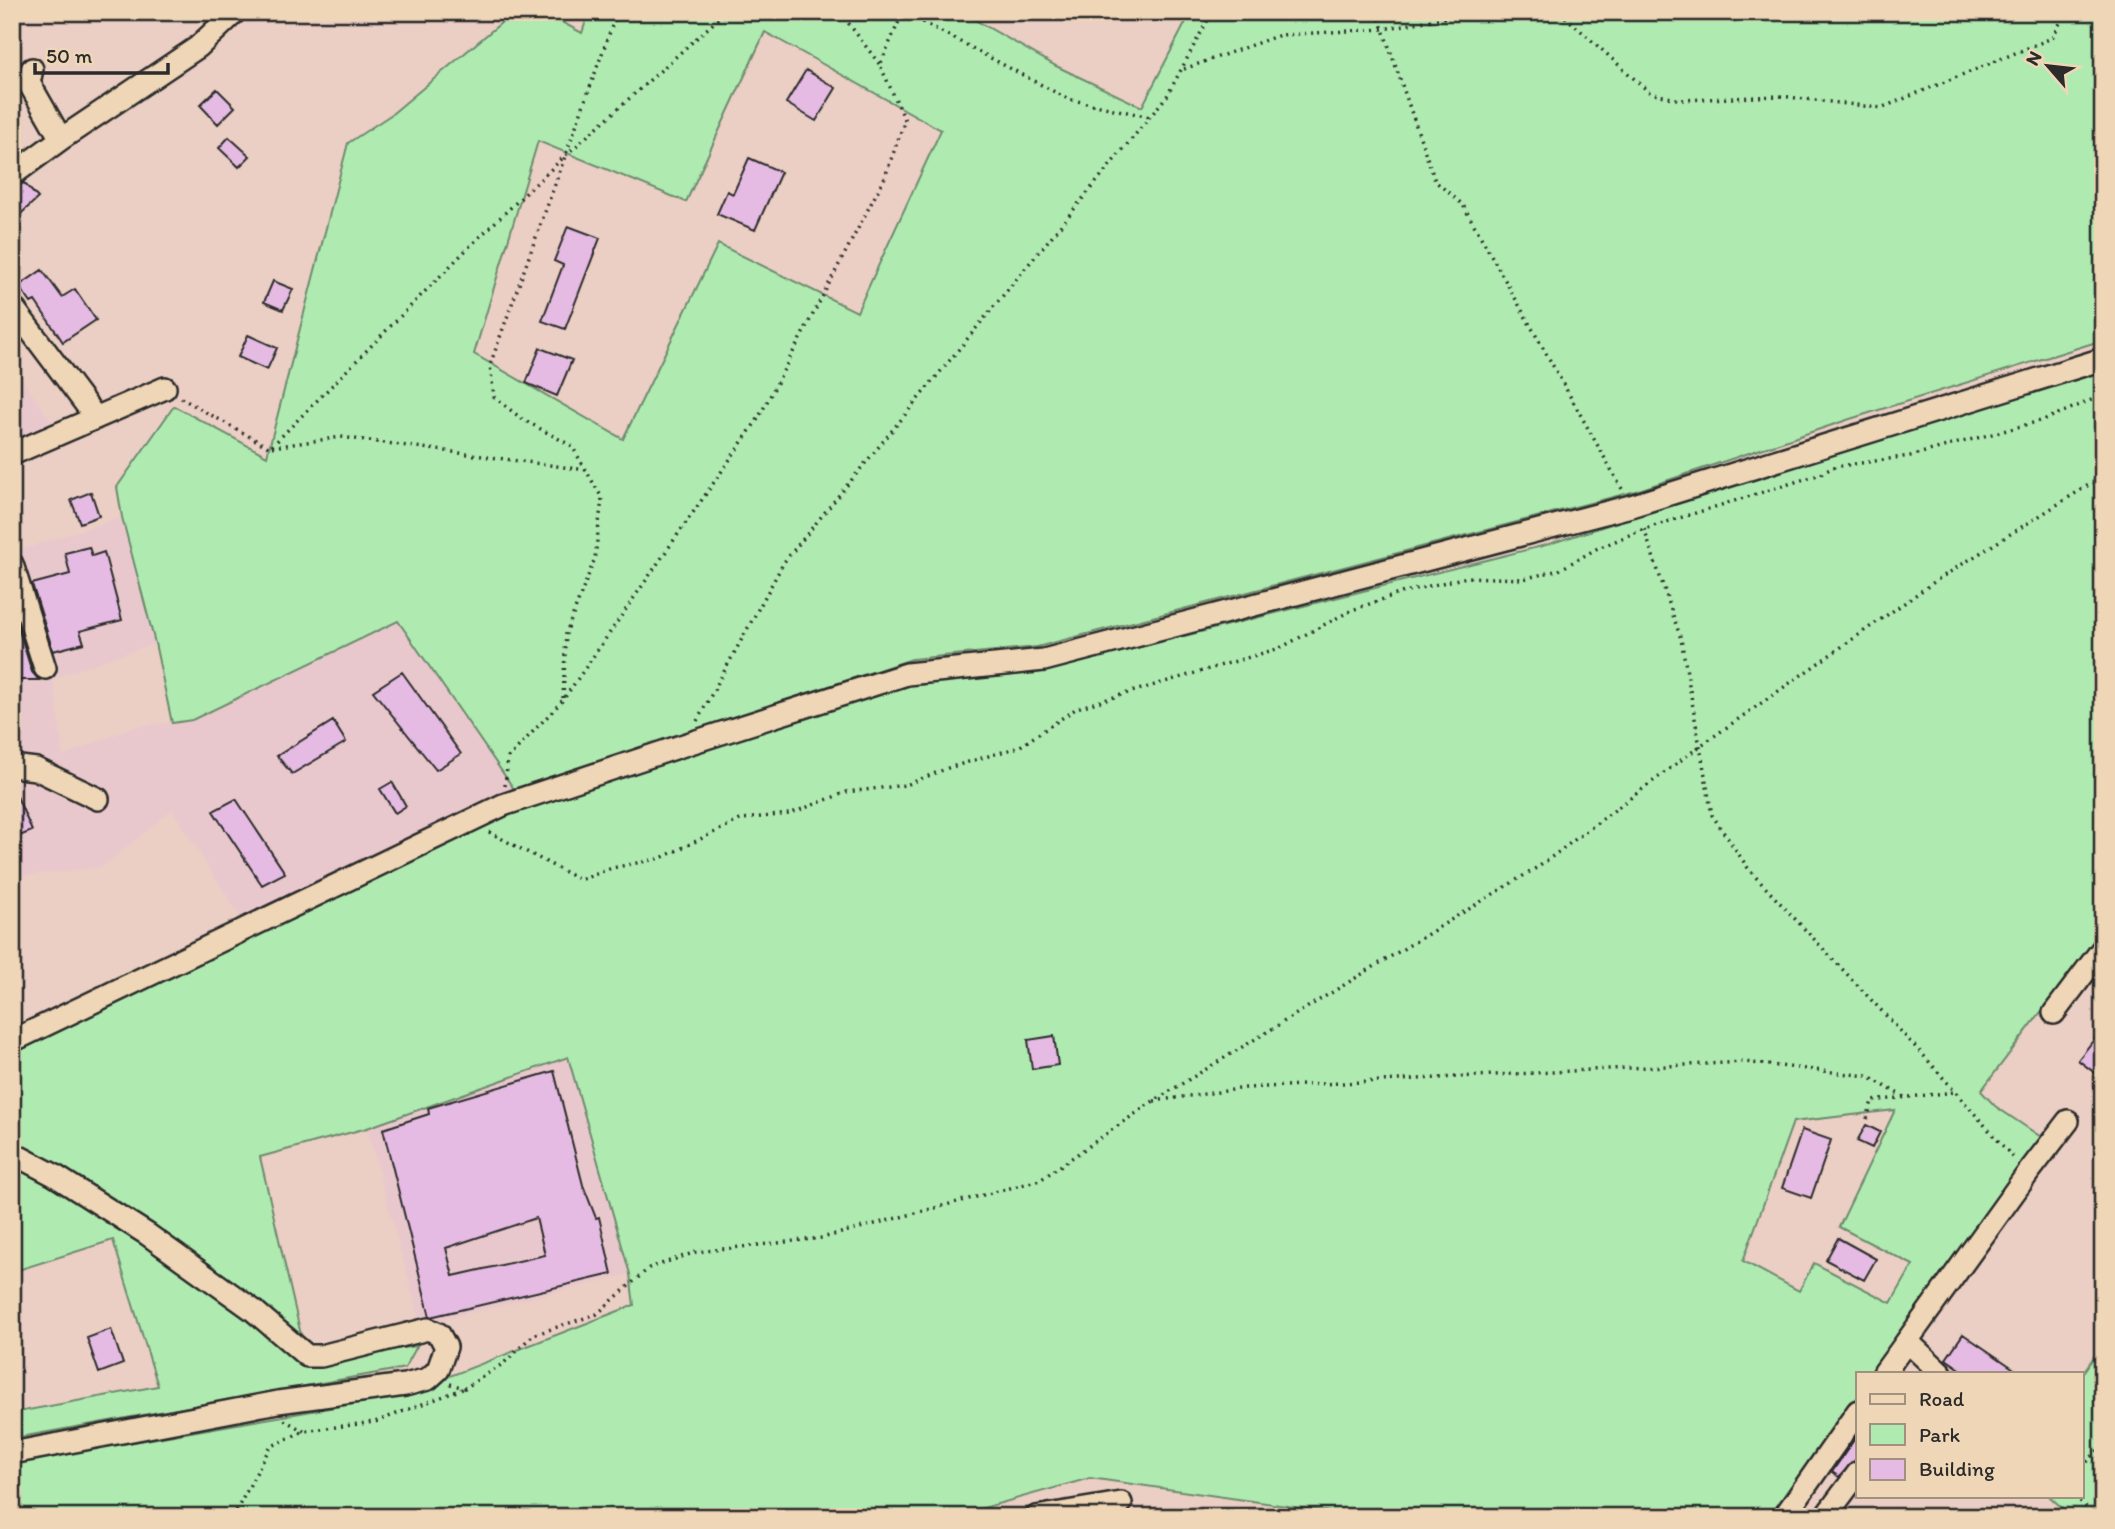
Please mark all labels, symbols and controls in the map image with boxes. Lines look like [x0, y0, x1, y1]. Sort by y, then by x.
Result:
scale bar [35, 32, 168, 76]
north arrow [2014, 32, 2084, 102]
text: 50 m [46, 43, 93, 68]
text: N [2020, 47, 2047, 69]
legend [1856, 1372, 2084, 1498]
text: Road [1919, 1386, 1965, 1411]
text: Park [1919, 1422, 1961, 1447]
text: Building [1919, 1456, 1995, 1481]

